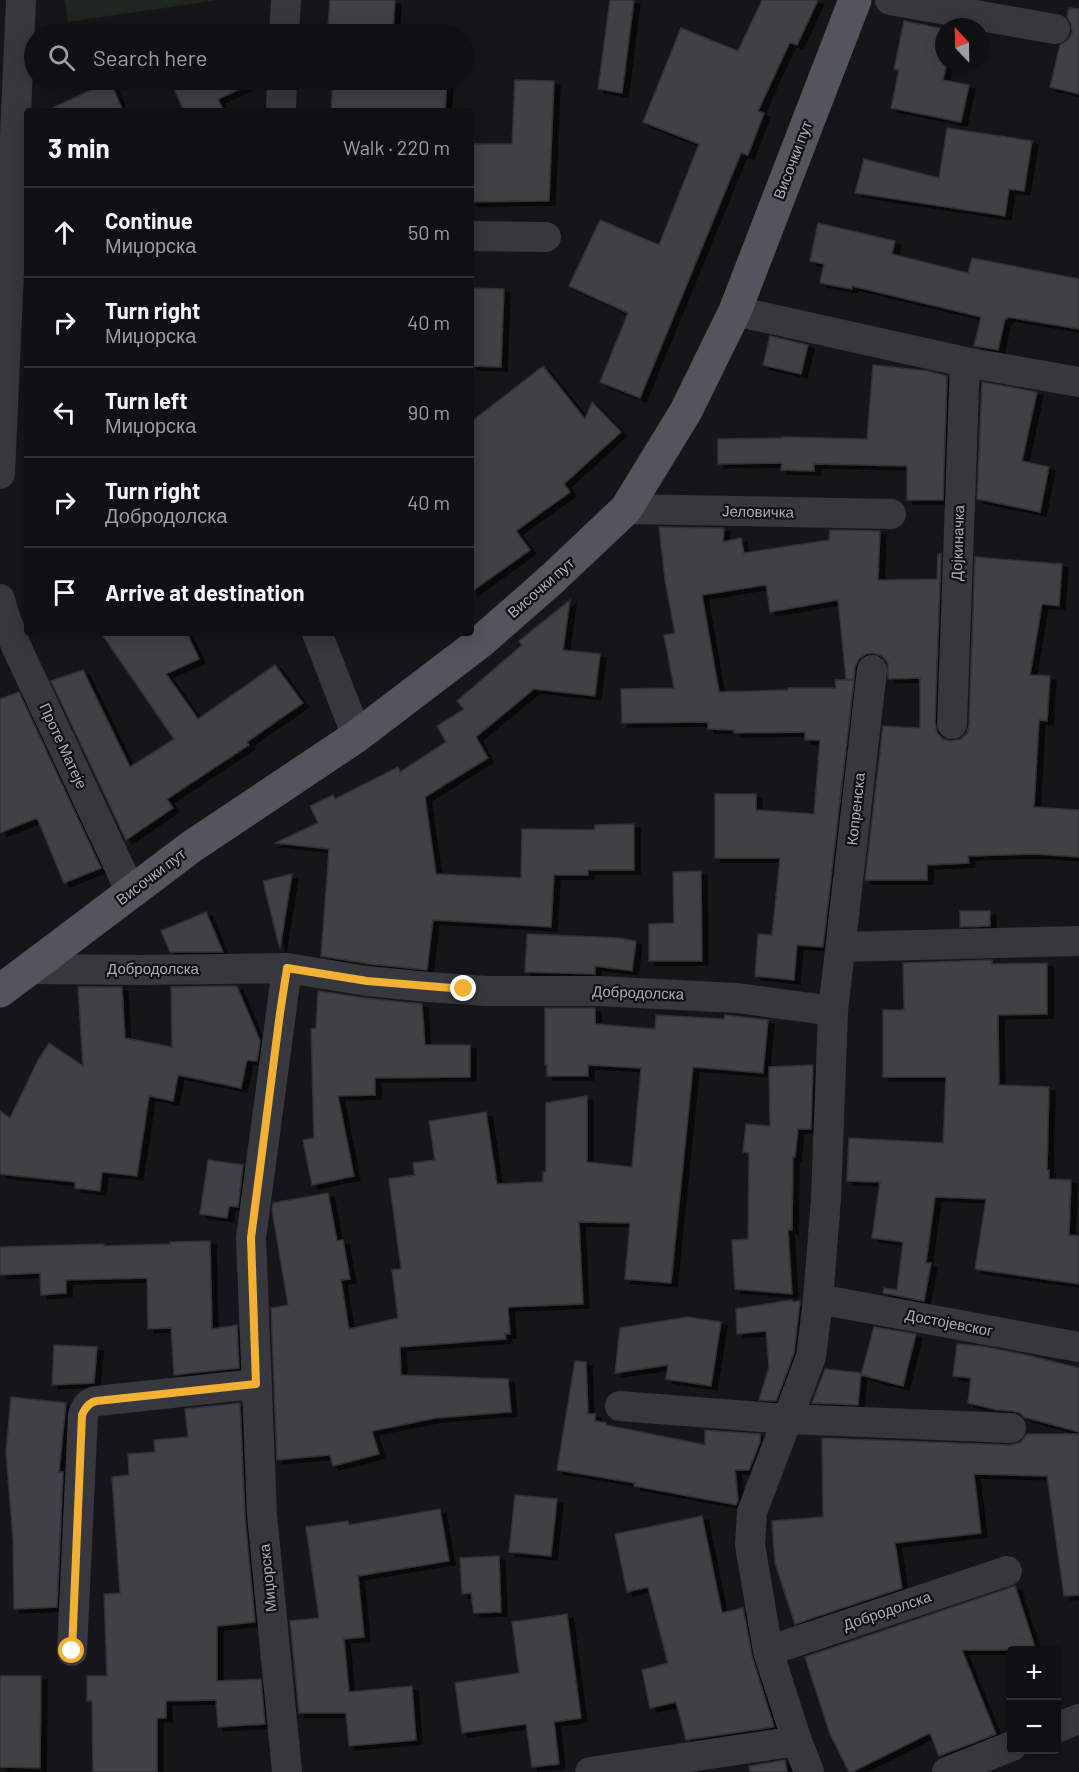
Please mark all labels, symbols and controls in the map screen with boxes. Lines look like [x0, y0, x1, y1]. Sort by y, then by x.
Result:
north arrow [935, 18, 989, 72]
search box [24, 24, 474, 90]
icon: search [45, 41, 78, 74]
text: Search here [93, 44, 207, 70]
street label: Височки пут [769, 118, 815, 201]
text: 3 min [48, 132, 110, 163]
text: Walk · 220 m [343, 135, 450, 159]
text: Continue [105, 207, 193, 233]
icon: ahead [48, 216, 81, 249]
text: 50 m [408, 220, 450, 244]
text: Миџорска [105, 233, 196, 257]
text: Turn right [105, 297, 200, 323]
icon: right [48, 306, 81, 339]
text: 40 m [407, 310, 450, 334]
text: Миџорска [105, 323, 196, 347]
text: Turn left [105, 387, 188, 413]
icon: left [48, 396, 81, 429]
text: 90 m [408, 400, 450, 424]
text: Миџорска [105, 413, 196, 437]
text: Turn right [105, 477, 200, 503]
icon: right [48, 486, 81, 519]
text: 40 m [407, 490, 450, 514]
street label: Јеловичка [722, 501, 795, 521]
text: Добродолска [105, 503, 228, 527]
street label: Дојкиначка [947, 504, 967, 581]
street label: Височки пут [503, 553, 577, 621]
icon: arrive [48, 576, 81, 609]
text: Arrive at destination [105, 579, 304, 605]
street label: Проте Матеје [36, 700, 92, 791]
street label: Копренска [842, 771, 868, 846]
street label: Височки пут [112, 844, 189, 908]
street label: Добродолска [107, 959, 200, 977]
route end [450, 975, 476, 1001]
street label: Добродолска [592, 981, 685, 1003]
street label: Достојевског [904, 1305, 995, 1339]
street label: Миџорска [254, 1542, 280, 1613]
street label: Добродолска [840, 1586, 934, 1634]
route start [58, 1637, 84, 1663]
map controls [1007, 1646, 1061, 1754]
button: + [1007, 1646, 1061, 1700]
button: − [1007, 1700, 1061, 1754]

